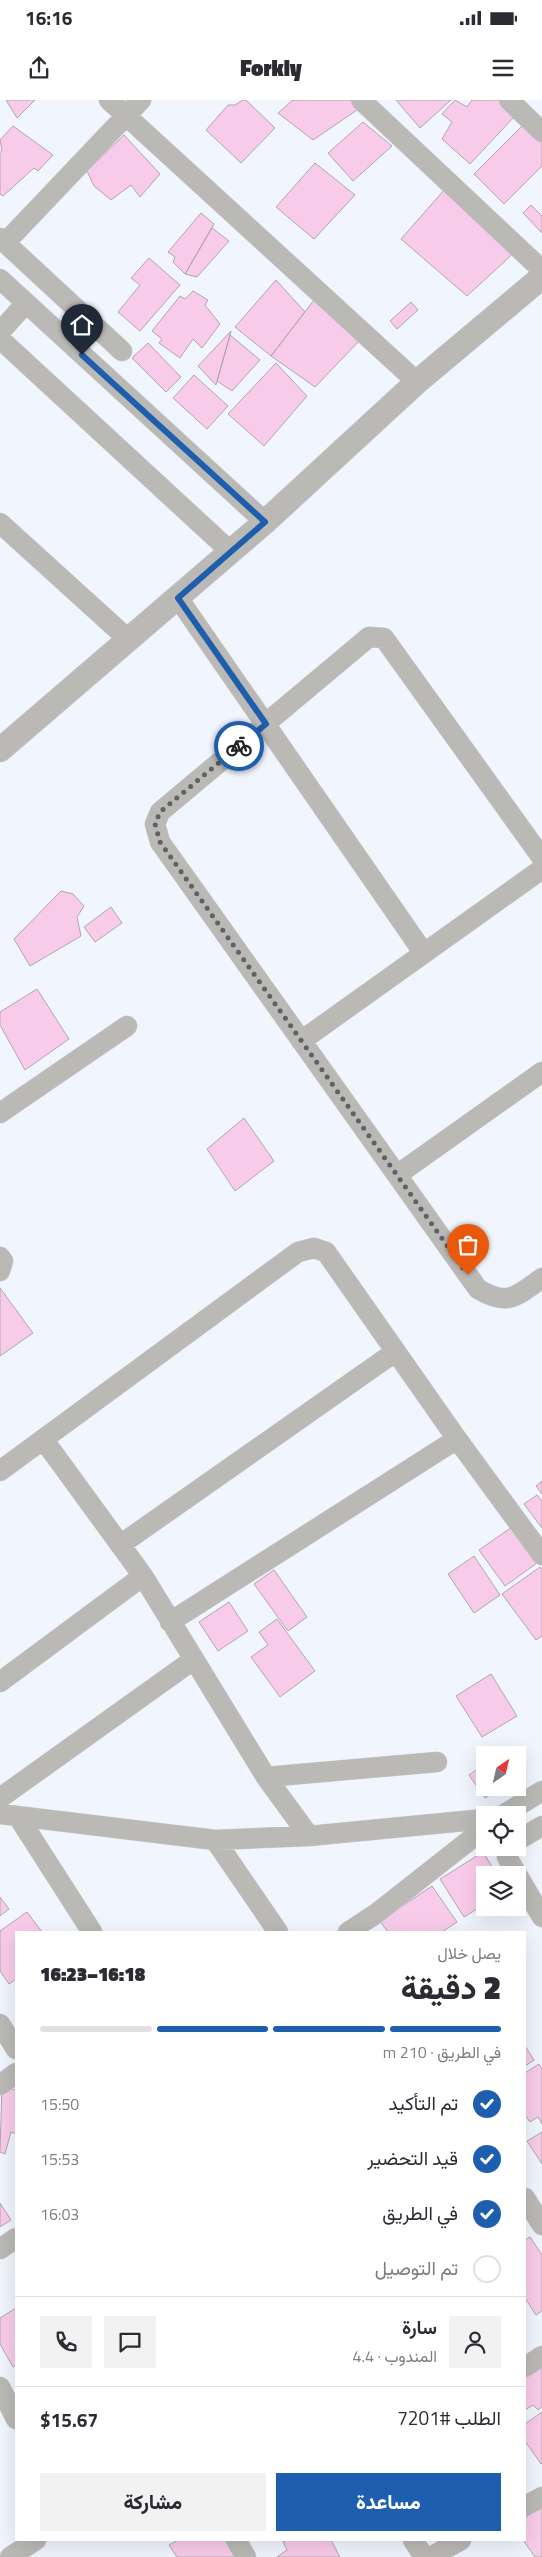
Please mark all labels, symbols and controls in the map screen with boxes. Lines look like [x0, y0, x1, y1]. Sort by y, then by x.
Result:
text: 16:16 [25, 3, 72, 32]
text: Forkly [240, 51, 302, 85]
icon: share [25, 54, 53, 82]
icon: menu [489, 54, 517, 82]
pin [61, 304, 103, 355]
icon: home [68, 311, 96, 339]
courier [214, 721, 264, 771]
icon: bike [225, 732, 253, 760]
pin [447, 1224, 489, 1275]
icon: bag [454, 1231, 482, 1259]
north arrow [476, 1746, 526, 1796]
map controls [476, 1746, 526, 1916]
button: locate [476, 1806, 526, 1856]
button: layers [476, 1866, 526, 1916]
text: يصل خلال [437, 1941, 501, 1965]
text: 16:18–16:23 [40, 1959, 145, 1988]
text: 2 دقيقة [401, 1963, 501, 2011]
text: في الطريق · 210 m [383, 2040, 501, 2064]
text: تم التأكيد [388, 2088, 458, 2117]
icon: check [473, 2090, 501, 2118]
text: 15:50 [40, 2092, 79, 2116]
text: قيد التحضير [367, 2143, 458, 2172]
icon: check [473, 2145, 501, 2173]
text: 15:53 [40, 2147, 79, 2171]
text: في الطريق [382, 2198, 458, 2227]
icon: check [473, 2200, 501, 2228]
text: 16:03 [40, 2202, 79, 2226]
text: تم التوصيل [375, 2253, 458, 2282]
text: سارة [402, 2312, 437, 2341]
button: phone [40, 2316, 92, 2368]
button: chat [104, 2316, 156, 2368]
button: person [449, 2316, 501, 2368]
text: المندوب · 4.4 [353, 2344, 437, 2368]
text: الطلب #7201 [397, 2403, 501, 2432]
text: $15.67 [40, 2405, 98, 2434]
button: مشاركة [40, 2473, 266, 2531]
button: مساعدة [276, 2473, 501, 2531]

